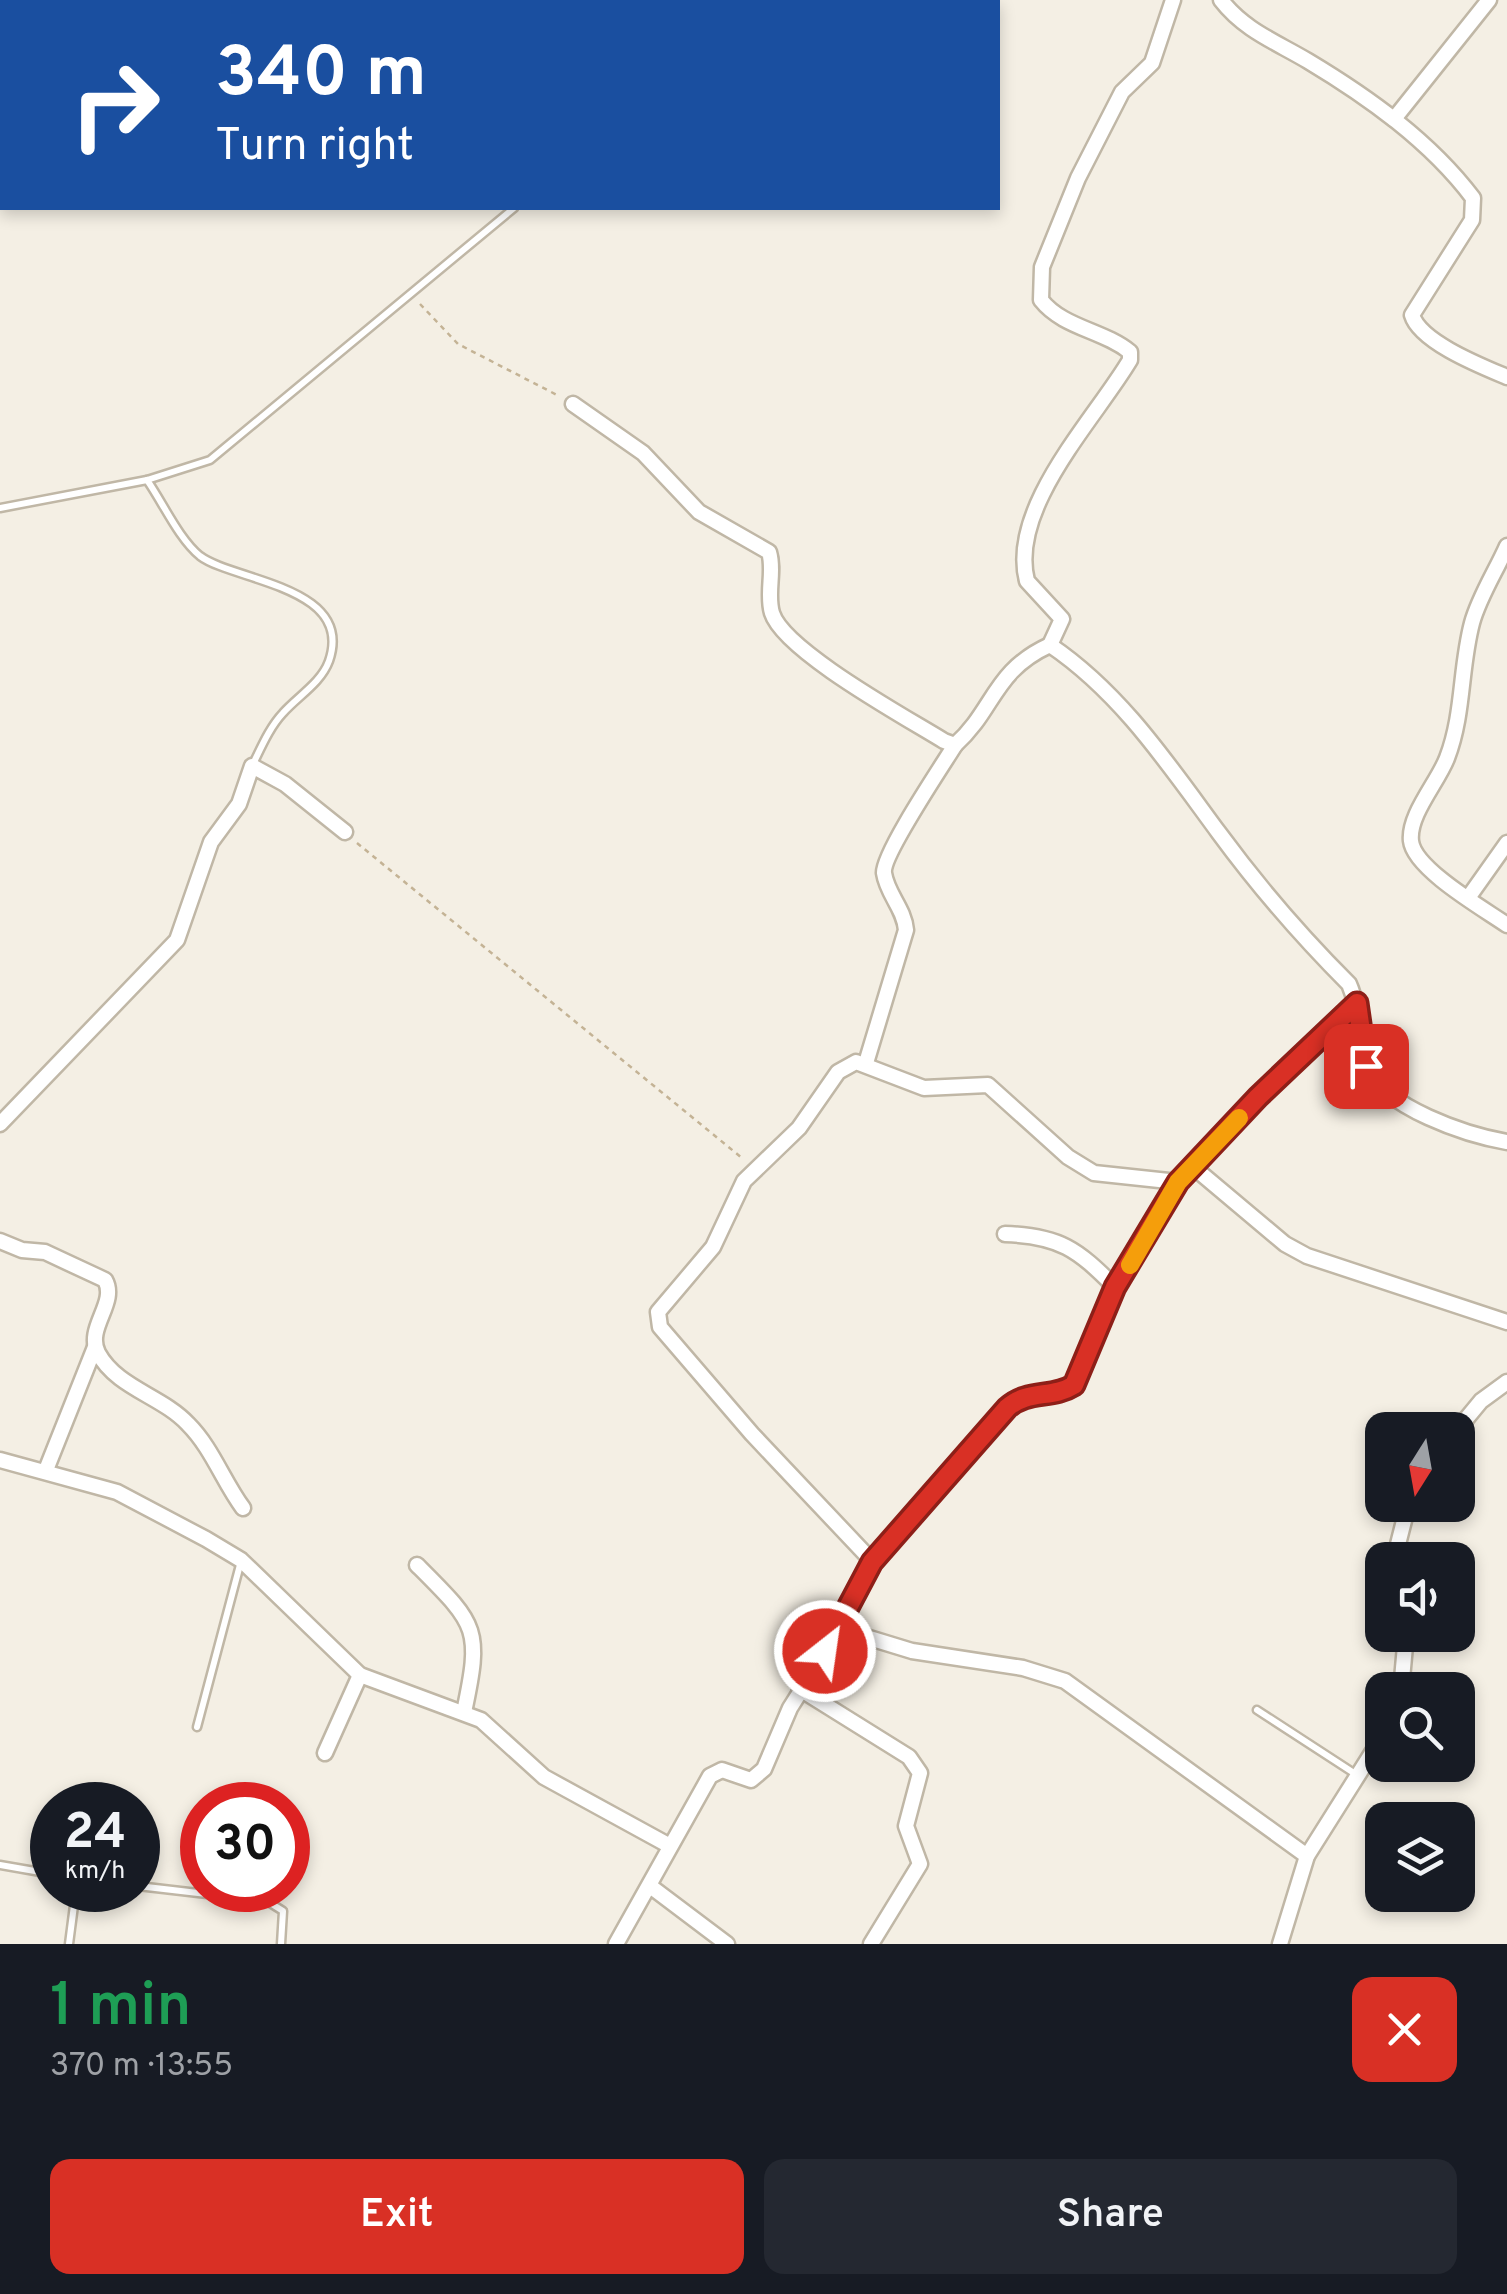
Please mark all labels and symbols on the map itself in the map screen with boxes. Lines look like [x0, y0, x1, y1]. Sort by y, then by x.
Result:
pin [1324, 1024, 1409, 1109]
north arrow [1365, 1412, 1475, 1522]
position arrow [773, 1599, 877, 1703]
speed limit sign: 30 [180, 1782, 310, 1912]

